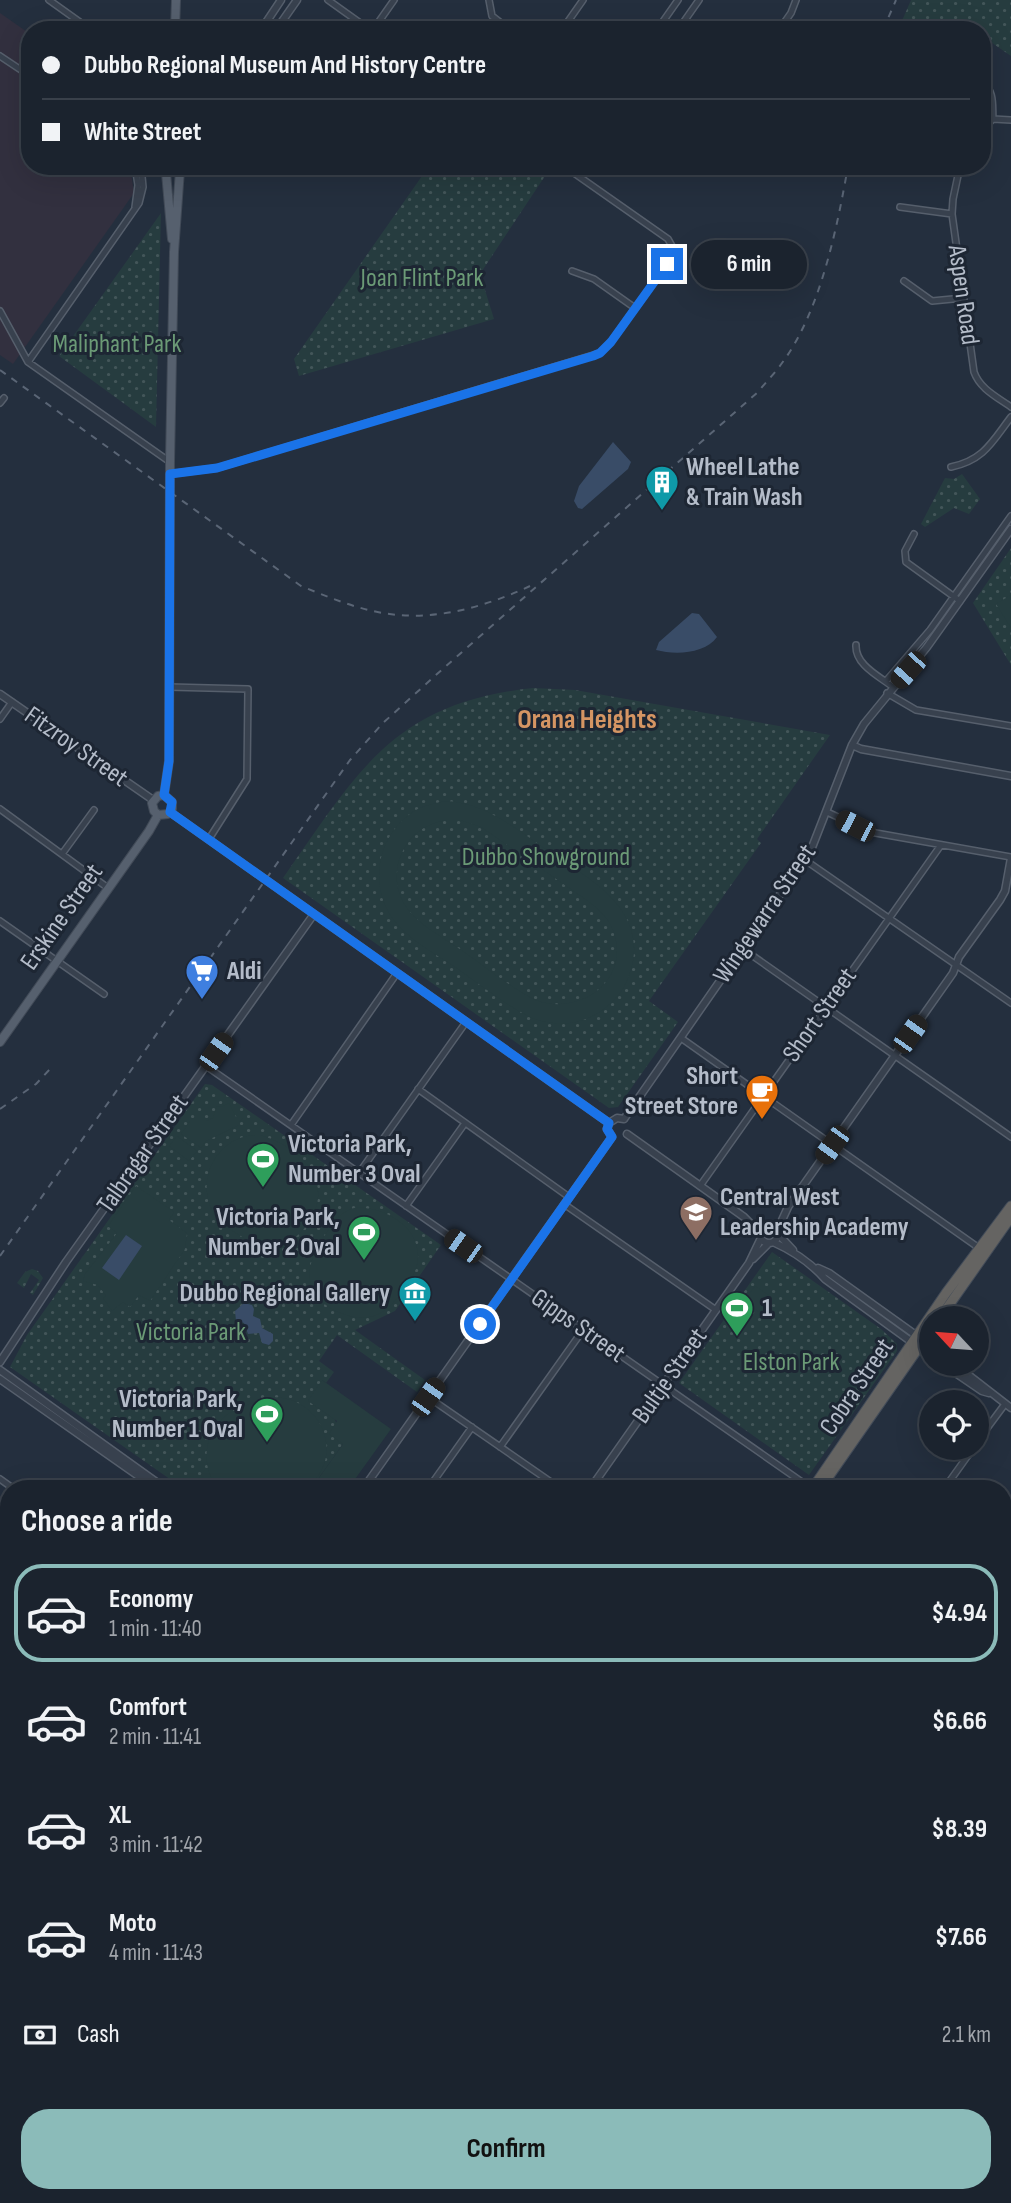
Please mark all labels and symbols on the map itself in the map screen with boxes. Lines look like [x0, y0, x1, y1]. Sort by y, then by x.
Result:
callout: 6 min [692, 240, 807, 288]
street label: Aspen Road [941, 242, 985, 347]
route end [651, 248, 683, 280]
park label: Joan Flint Park [360, 263, 483, 294]
park label: Maliphant Park [53, 329, 182, 360]
place label: Wheel Lathe & Train Wash [686, 452, 803, 513]
building icon: Wheel Lathe & Train Wash [643, 463, 681, 512]
car [887, 647, 930, 693]
street label: Fitzroy Street [18, 700, 134, 794]
district label: Orana Heights [517, 703, 657, 736]
car [832, 807, 879, 845]
street label: Wingewarra Street [707, 838, 823, 990]
park label: Dubbo Showground [462, 842, 630, 873]
street label: Erskine Street [14, 858, 110, 976]
supermarket icon: Aldi [183, 952, 221, 1001]
place label: Aldi [226, 956, 261, 987]
street label: Short Street [776, 962, 864, 1068]
car [890, 1011, 931, 1057]
car [196, 1029, 237, 1075]
place label: Short Street Store [625, 1061, 738, 1122]
cafe icon: Short Street Store [743, 1072, 781, 1121]
street label: Talbragar Street [91, 1089, 195, 1219]
car [812, 1122, 853, 1168]
place label: Victoria Park, Number 3 Oval [288, 1129, 421, 1190]
sports icon: Victoria Park, Number 3 Oval [244, 1140, 282, 1189]
place label: Central West Leadership Academy [720, 1182, 909, 1243]
school or university icon: Central West Leadership Academy [677, 1193, 715, 1242]
place label: Victoria Park, Number 2 Oval [208, 1202, 340, 1263]
sports icon: Victoria Park, Number 2 Oval [345, 1213, 383, 1262]
car [440, 1225, 487, 1267]
museum icon: Dubbo Regional Gallery [396, 1274, 434, 1323]
place label: Dubbo Regional Gallery [180, 1278, 390, 1309]
street label: Gipps Street [525, 1282, 631, 1370]
sports icon: 1 [718, 1289, 756, 1338]
place label: 1 [762, 1293, 772, 1324]
north arrow [919, 1306, 989, 1376]
route start [464, 1308, 496, 1340]
park label: Victoria Park [136, 1317, 246, 1348]
street label: Bultje Street [626, 1322, 714, 1430]
street label: Cobra Street [813, 1333, 901, 1441]
park label: Elston Park [743, 1347, 839, 1378]
car [408, 1374, 449, 1420]
place label: Victoria Park, Number 1 Oval [112, 1384, 243, 1445]
sports icon: Victoria Park, Number 1 Oval [248, 1395, 286, 1444]

